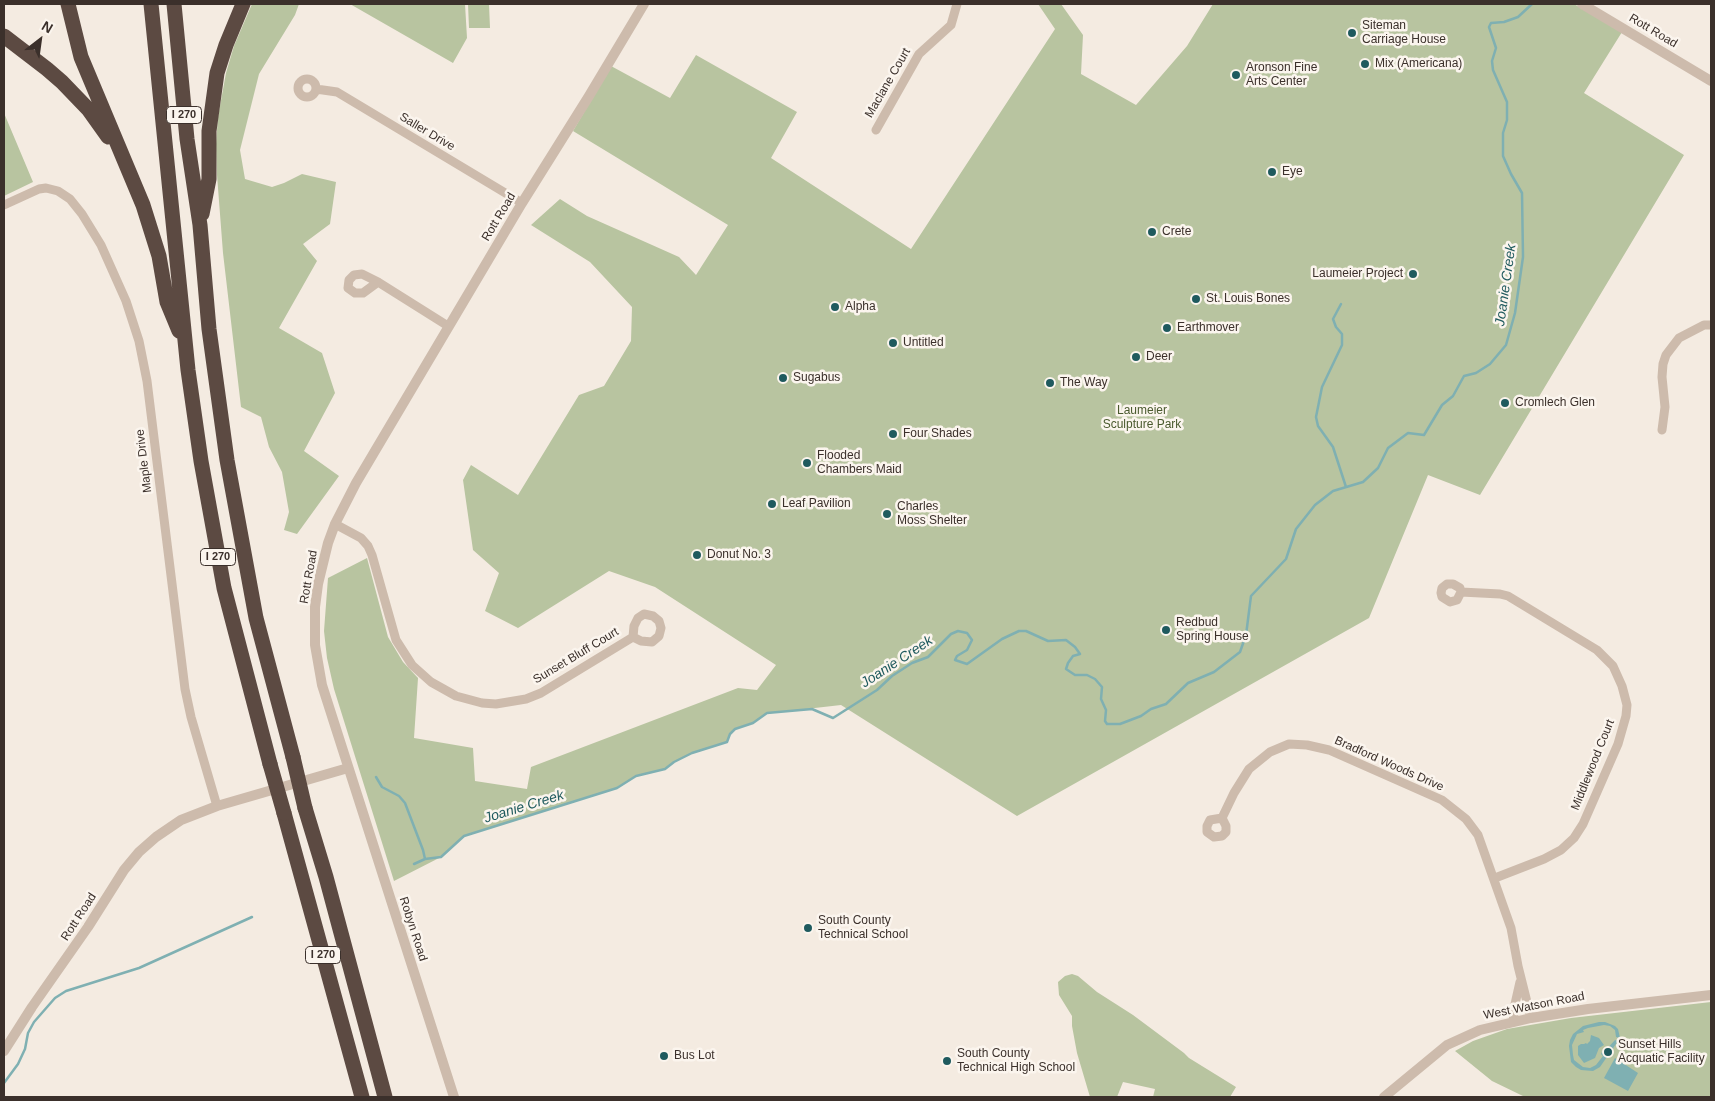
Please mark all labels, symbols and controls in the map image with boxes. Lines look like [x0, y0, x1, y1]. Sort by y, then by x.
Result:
street label: Rott Road [1626, 11, 1680, 51]
north arrow [15, 15, 65, 65]
text: N [39, 18, 56, 36]
place label: Siteman Carriage House [1362, 19, 1446, 47]
marker: Siteman Carriage House [1346, 27, 1358, 39]
street label: Maclane Court [862, 46, 914, 120]
place label: Mix (Americana) [1375, 57, 1462, 71]
marker: Mix (Americana) [1359, 58, 1371, 70]
place label: Aronson Fine Arts Center [1246, 61, 1317, 89]
marker: Aronson Fine Arts Center [1230, 69, 1242, 81]
road number: I 270 [166, 106, 202, 124]
street label: Saller Drive [397, 110, 457, 154]
place label: Eye [1282, 165, 1303, 179]
marker: Eye [1266, 166, 1278, 178]
street label: Rott Road [479, 190, 519, 244]
place label: Crete [1162, 225, 1191, 239]
marker: Crete [1146, 226, 1158, 238]
water label: Joanie Creek [1492, 243, 1520, 327]
place label: Laumeier Project [1312, 267, 1403, 281]
marker: Laumeier Project [1407, 268, 1419, 280]
place label: St. Louis Bones [1206, 292, 1290, 306]
marker: St. Louis Bones [1190, 293, 1202, 305]
place label: Alpha [845, 300, 876, 314]
marker: Alpha [829, 301, 841, 313]
place label: Earthmover [1177, 321, 1239, 335]
marker: Earthmover [1161, 322, 1173, 334]
place label: Untitled [903, 336, 944, 350]
marker: Untitled [887, 337, 899, 349]
place label: Deer [1146, 350, 1172, 364]
marker: Deer [1130, 351, 1142, 363]
place label: Sugabus [793, 371, 840, 385]
marker: Sugabus [777, 372, 789, 384]
place label: The Way [1060, 376, 1108, 390]
marker: The Way [1044, 377, 1056, 389]
place label: Cromlech Glen [1515, 396, 1595, 410]
marker: Cromlech Glen [1499, 397, 1511, 409]
park label: Laumeier Sculpture Park [1103, 404, 1181, 432]
place label: Four Shades [903, 427, 972, 441]
street label: Maple Drive [133, 428, 155, 494]
marker: Four Shades [887, 428, 899, 440]
place label: Flooded Chambers Maid [817, 449, 902, 477]
marker: Flooded Chambers Maid [801, 457, 813, 469]
place label: Leaf Pavilion [782, 497, 851, 511]
marker: Leaf Pavilion [766, 498, 778, 510]
place label: Charles Moss Shelter [897, 500, 967, 528]
marker: Charles Moss Shelter [881, 508, 893, 520]
road number: I 270 [200, 548, 236, 566]
place label: Donut No. 3 [707, 548, 771, 562]
street label: Rott Road [297, 549, 321, 605]
marker: Donut No. 3 [691, 549, 703, 561]
place label: Redbud Spring House [1176, 616, 1249, 644]
marker: Redbud Spring House [1160, 624, 1172, 636]
street label: Sunset Bluff Court [531, 625, 621, 687]
water label: Joanie Creek [858, 632, 936, 692]
street label: Middlewood Court [1568, 717, 1618, 813]
street label: Bradford Woods Drive [1332, 733, 1446, 795]
water label: Joanie Creek [482, 787, 566, 827]
street label: Rott Road [58, 890, 100, 944]
street label: Robyn Road [396, 895, 430, 963]
place label: South County Technical School [818, 914, 908, 942]
marker: South County Technical School [802, 922, 814, 934]
road number: I 270 [306, 946, 340, 964]
street label: West Watson Road [1482, 989, 1586, 1023]
place label: Sunset Hills Acquatic Facility [1618, 1038, 1705, 1066]
marker: Sunset Hills Acquatic Facility [1602, 1046, 1614, 1058]
place label: South County Technical High School [957, 1047, 1075, 1075]
place label: Bus Lot [674, 1049, 715, 1063]
marker: Bus Lot [658, 1050, 670, 1062]
marker: South County Technical High School [941, 1055, 953, 1067]

